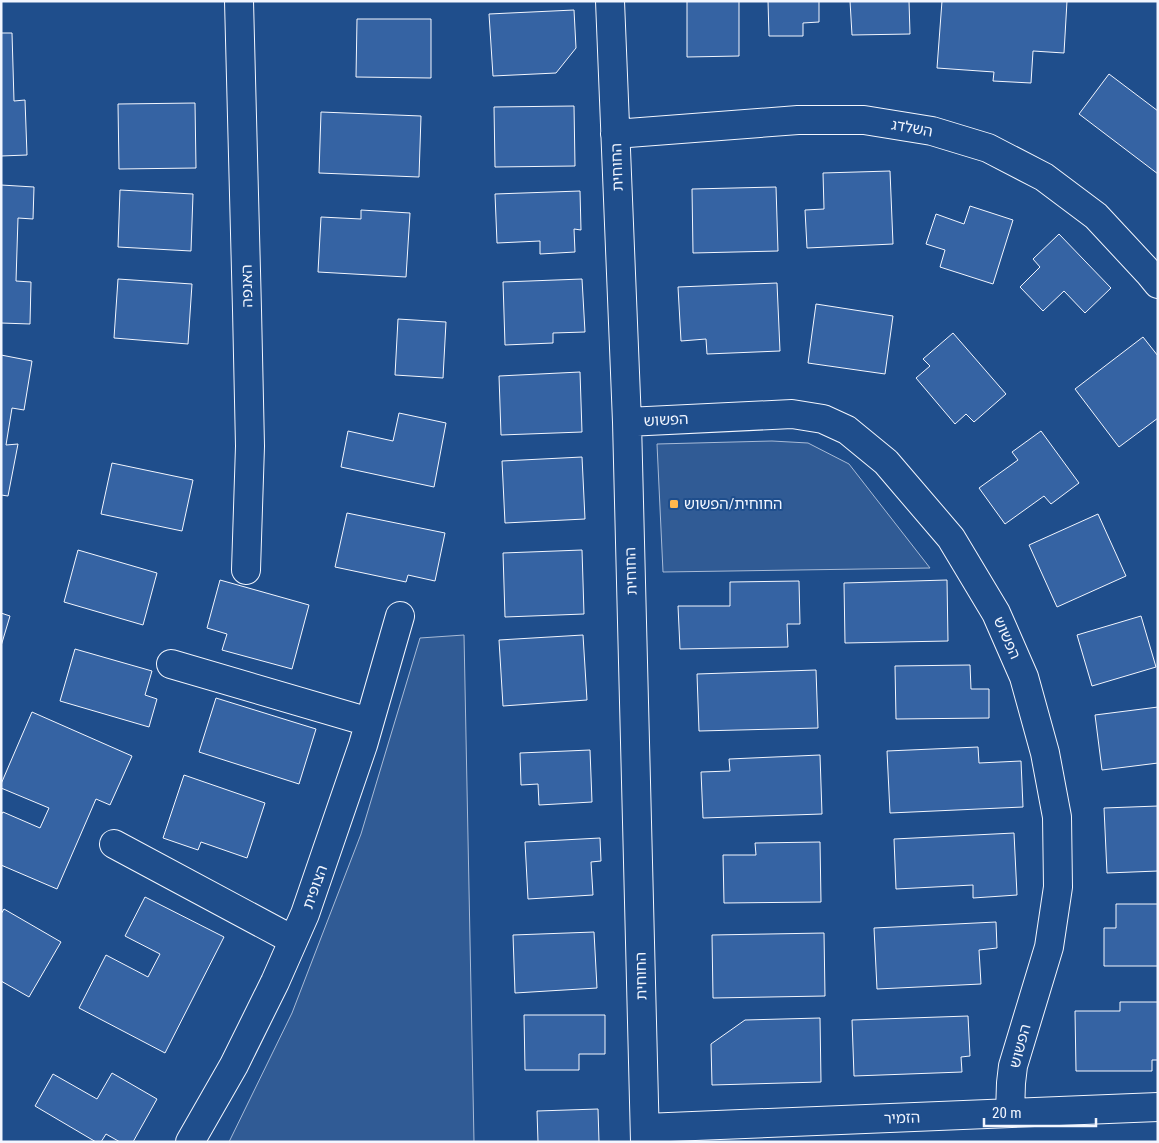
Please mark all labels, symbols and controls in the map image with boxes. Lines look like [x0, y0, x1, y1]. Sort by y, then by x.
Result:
street label: השלדג [890, 115, 934, 141]
street label: החוחית [607, 143, 627, 191]
street label: האנפה [238, 264, 256, 308]
street label: הפשוש [643, 410, 689, 430]
place label: החוחית/הפשוש [684, 495, 782, 513]
marker: החוחית/הפשוש [668, 498, 680, 510]
street label: החוחית [621, 547, 641, 595]
street label: הפשוש [990, 614, 1024, 662]
street label: הצופית [299, 863, 331, 911]
street label: החוחית [632, 952, 650, 1000]
street label: הפשוש [1006, 1022, 1034, 1070]
scale bar [984, 1096, 1096, 1128]
text: 20 m [992, 1104, 1022, 1122]
street label: הזמיר [884, 1108, 920, 1128]

